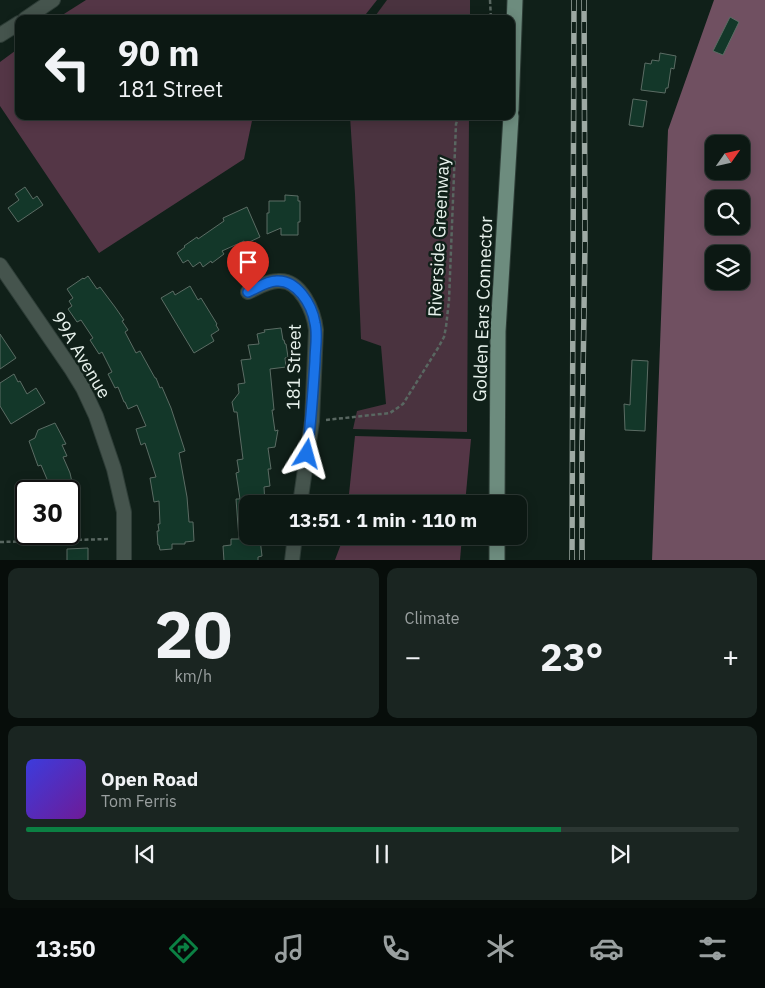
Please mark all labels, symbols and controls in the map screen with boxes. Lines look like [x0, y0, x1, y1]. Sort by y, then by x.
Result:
text: 90 m [118, 30, 200, 76]
icon: left [35, 35, 100, 100]
text: 181 Street [118, 74, 223, 103]
north arrow [705, 135, 750, 180]
map controls [705, 135, 750, 290]
street label: Riverside Greenway [423, 156, 454, 318]
button: search [705, 190, 750, 235]
street label: Golden Ears Connector [468, 215, 497, 402]
pin [227, 241, 269, 292]
button: layers [705, 245, 750, 290]
icon: arrive [234, 248, 262, 276]
street label: 99A Avenue [46, 307, 116, 403]
street label: 181 Street [281, 324, 306, 410]
position arrow [280, 427, 332, 479]
speed limit sign: 30 [15, 480, 80, 545]
text: 13:51 · 1 min · 110 m [289, 508, 477, 532]
text: 20 [154, 591, 232, 676]
text: Climate [405, 608, 460, 628]
text: 23° [540, 632, 603, 681]
text: − [405, 638, 421, 675]
text: + [722, 638, 739, 675]
text: km/h [174, 666, 212, 686]
text: Open Road [101, 767, 198, 791]
text: Tom Ferris [101, 791, 177, 811]
icon: previous [131, 840, 159, 868]
icon: pause [368, 840, 396, 868]
icon: next [606, 840, 634, 868]
icon: directions [166, 931, 201, 966]
icon: music [272, 931, 307, 966]
icon: phone [378, 931, 413, 966]
icon: climate [483, 931, 518, 966]
icon: car [589, 931, 624, 966]
icon: filters [695, 931, 730, 966]
text: 13:50 [35, 934, 95, 963]

